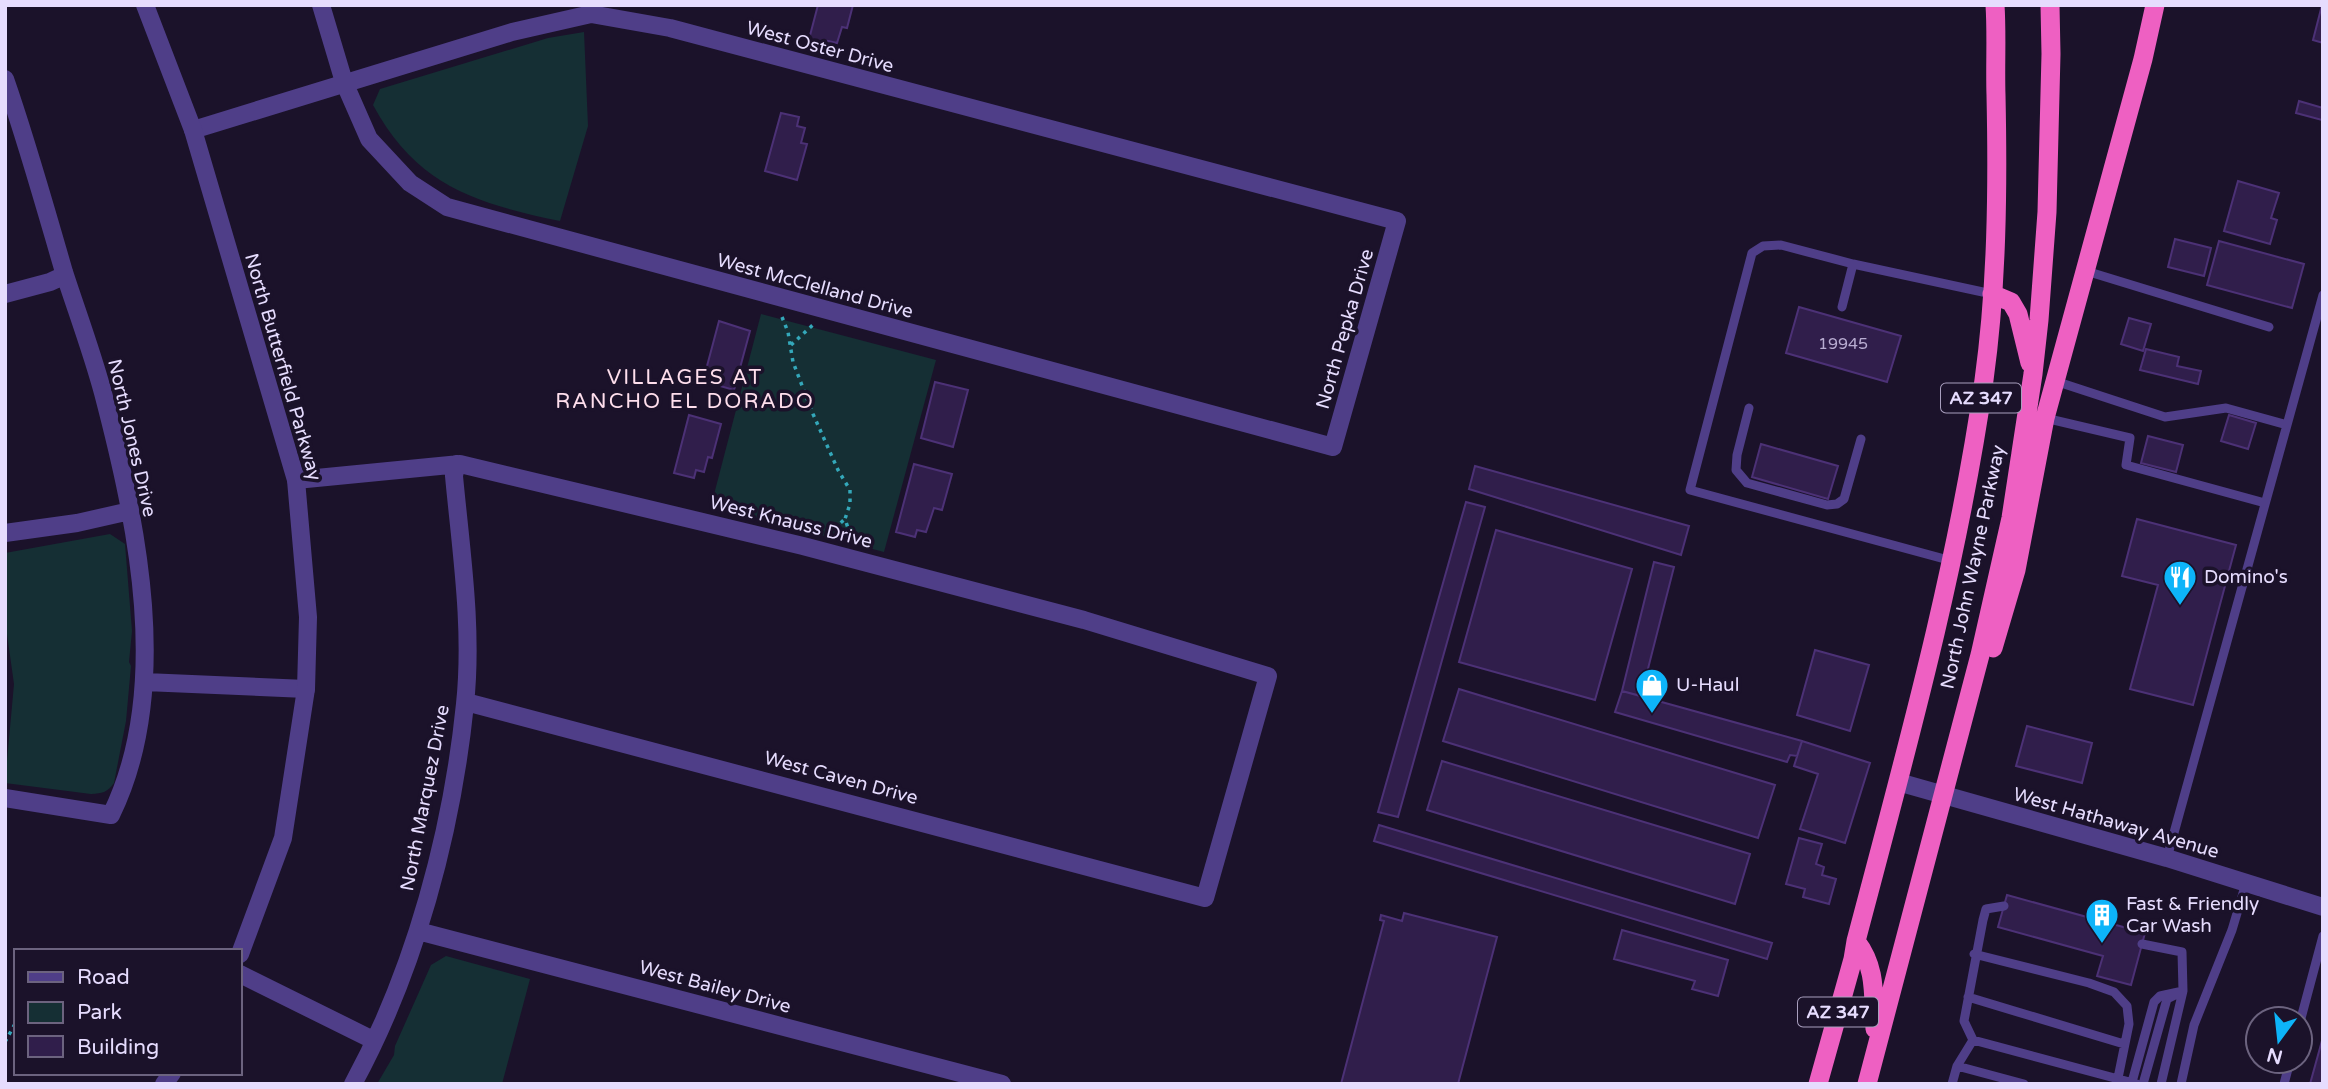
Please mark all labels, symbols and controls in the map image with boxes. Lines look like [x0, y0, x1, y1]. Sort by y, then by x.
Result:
street label: West Oster Drive [744, 17, 896, 77]
street label: North Pepka Drive [1312, 246, 1378, 412]
street label: West McClelland Drive [714, 249, 916, 323]
street label: North Butterfield Parkway [240, 251, 326, 483]
house number: 19945 [1818, 334, 1868, 354]
street label: North Jones Drive [103, 357, 161, 519]
district label: VILLAGES AT RANCHO EL DORADO [555, 365, 815, 414]
road number: AZ 347 [1941, 384, 2021, 412]
street label: North John Wayne Parkway [1936, 443, 2010, 691]
street label: West Knauss Drive [707, 491, 875, 553]
restaurant icon: Domino's [2161, 558, 2199, 607]
place label: Domino's [2204, 566, 2288, 588]
shop icon: U-Haul [1633, 666, 1671, 715]
place label: U-Haul [1676, 674, 1739, 696]
street label: North Marquez Drive [396, 703, 454, 893]
street label: West Caven Drive [762, 747, 920, 809]
street label: West Hathaway Avenue [2011, 783, 2221, 863]
place label: Fast & Friendly Car Wash [2126, 893, 2259, 937]
building icon: Fast & Friendly Car Wash [2083, 896, 2121, 945]
legend [14, 949, 242, 1075]
street label: West Bailey Drive [637, 956, 793, 1018]
text: Road [77, 965, 130, 990]
road number: AZ 347 [1798, 998, 1878, 1027]
text: Park [77, 1000, 122, 1025]
north arrow [2244, 1005, 2314, 1075]
text: Building [77, 1035, 159, 1060]
text: N [2265, 1043, 2285, 1068]

